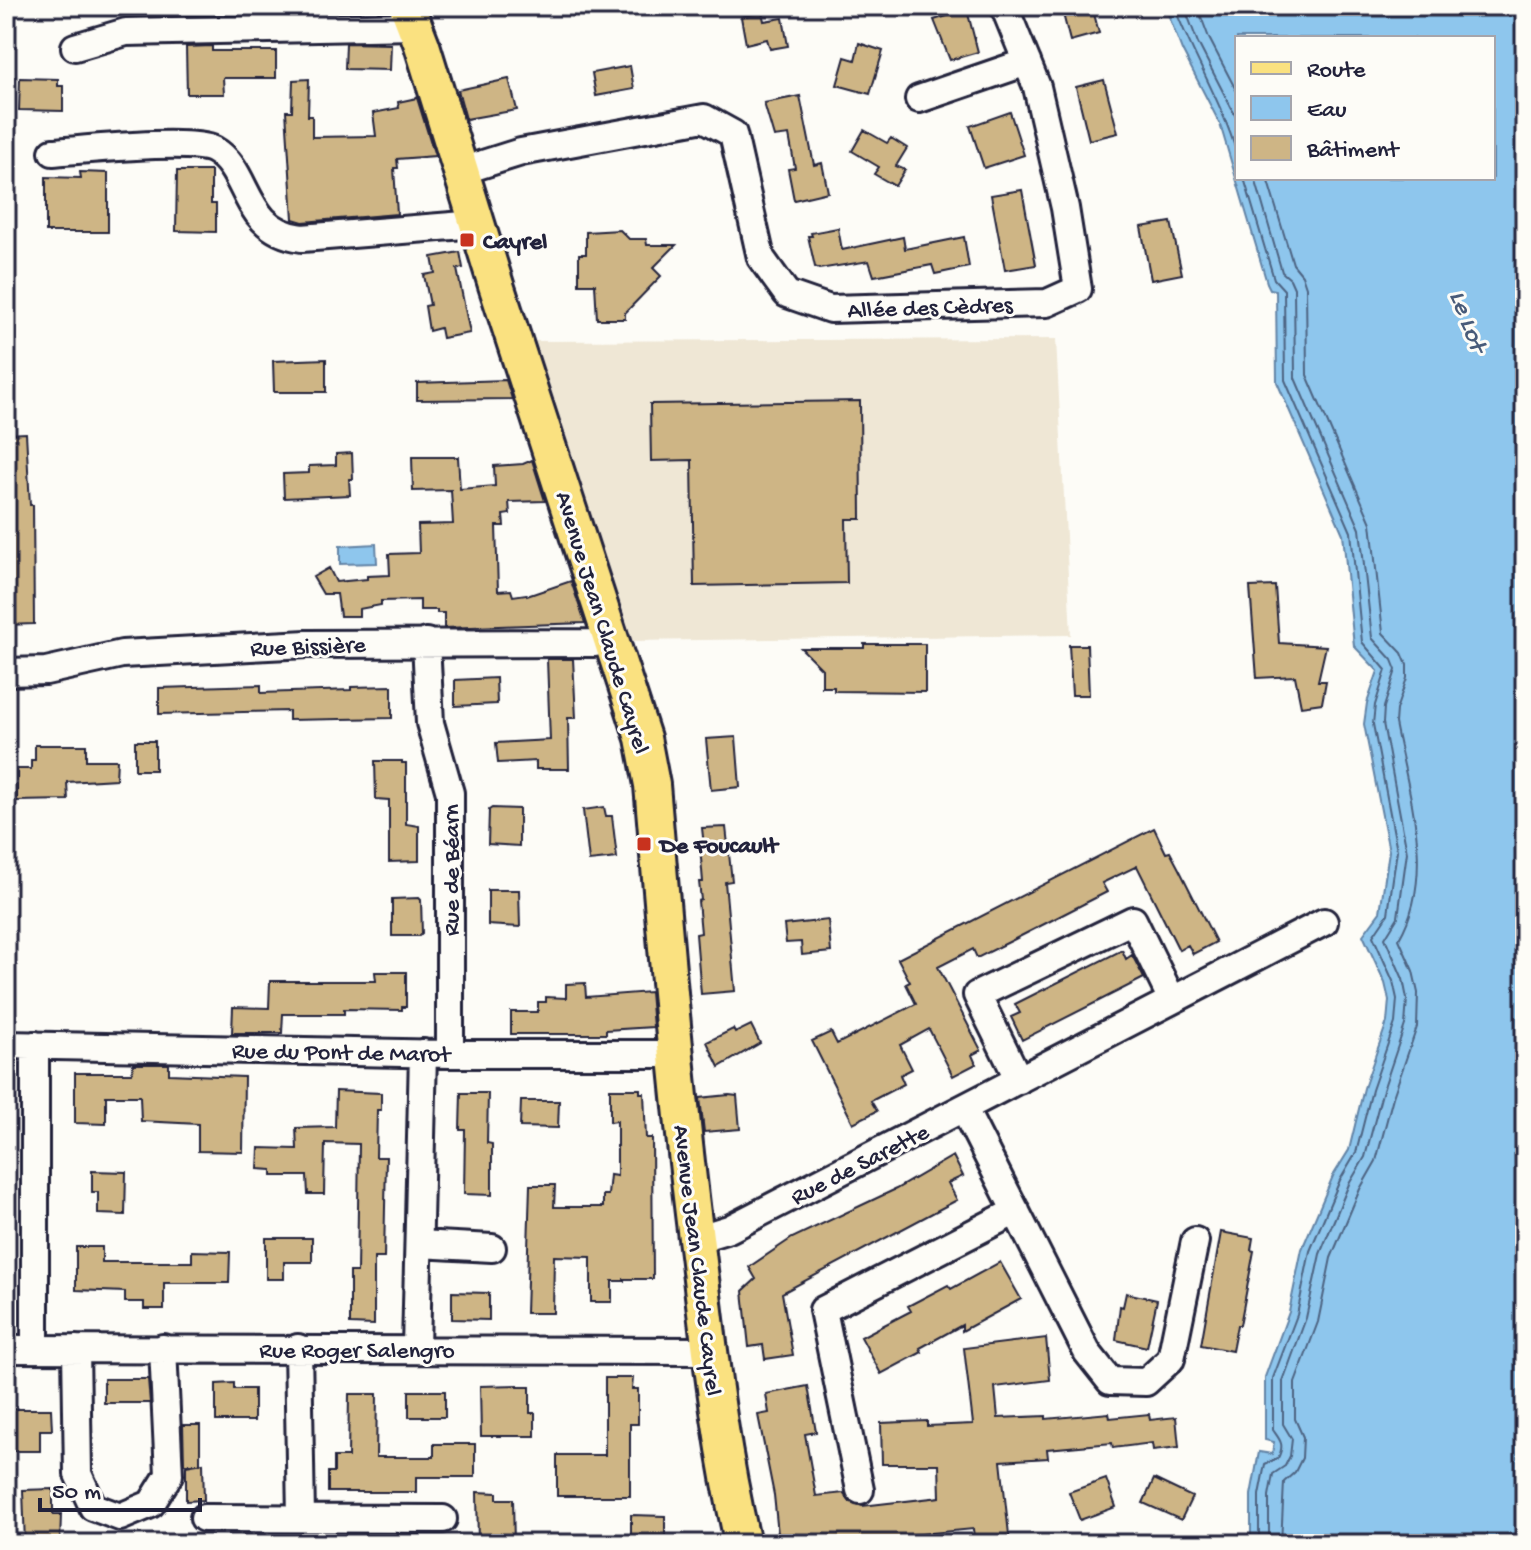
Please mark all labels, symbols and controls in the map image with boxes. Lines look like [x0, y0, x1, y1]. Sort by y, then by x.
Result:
legend [1235, 36, 1495, 180]
text: Route [1307, 57, 1366, 86]
text: Eau [1307, 97, 1347, 126]
text: Bâtiment [1306, 137, 1400, 166]
place label: Cayrel [483, 229, 547, 258]
marker: Cayrel [458, 231, 476, 249]
water label: Le Lot [1440, 287, 1493, 361]
street label: Allée des Cèdres [847, 292, 1014, 327]
street label: Avenue Jean Claude Cayrel [547, 488, 654, 758]
street label: Rue Bissière [250, 632, 367, 665]
street label: Rue de Béarn [439, 803, 468, 936]
place label: De Foucault [658, 833, 780, 862]
marker: De Foucault [635, 835, 653, 853]
street label: Rue du Pont de Marot [232, 1038, 453, 1071]
street label: Rue de Sarette [787, 1119, 935, 1213]
street label: Avenue Jean Claude Cayrel [665, 1123, 727, 1398]
street label: Rue Roger Salengro [259, 1338, 455, 1367]
scale bar [40, 1462, 200, 1512]
text: 50 m [52, 1479, 101, 1508]

